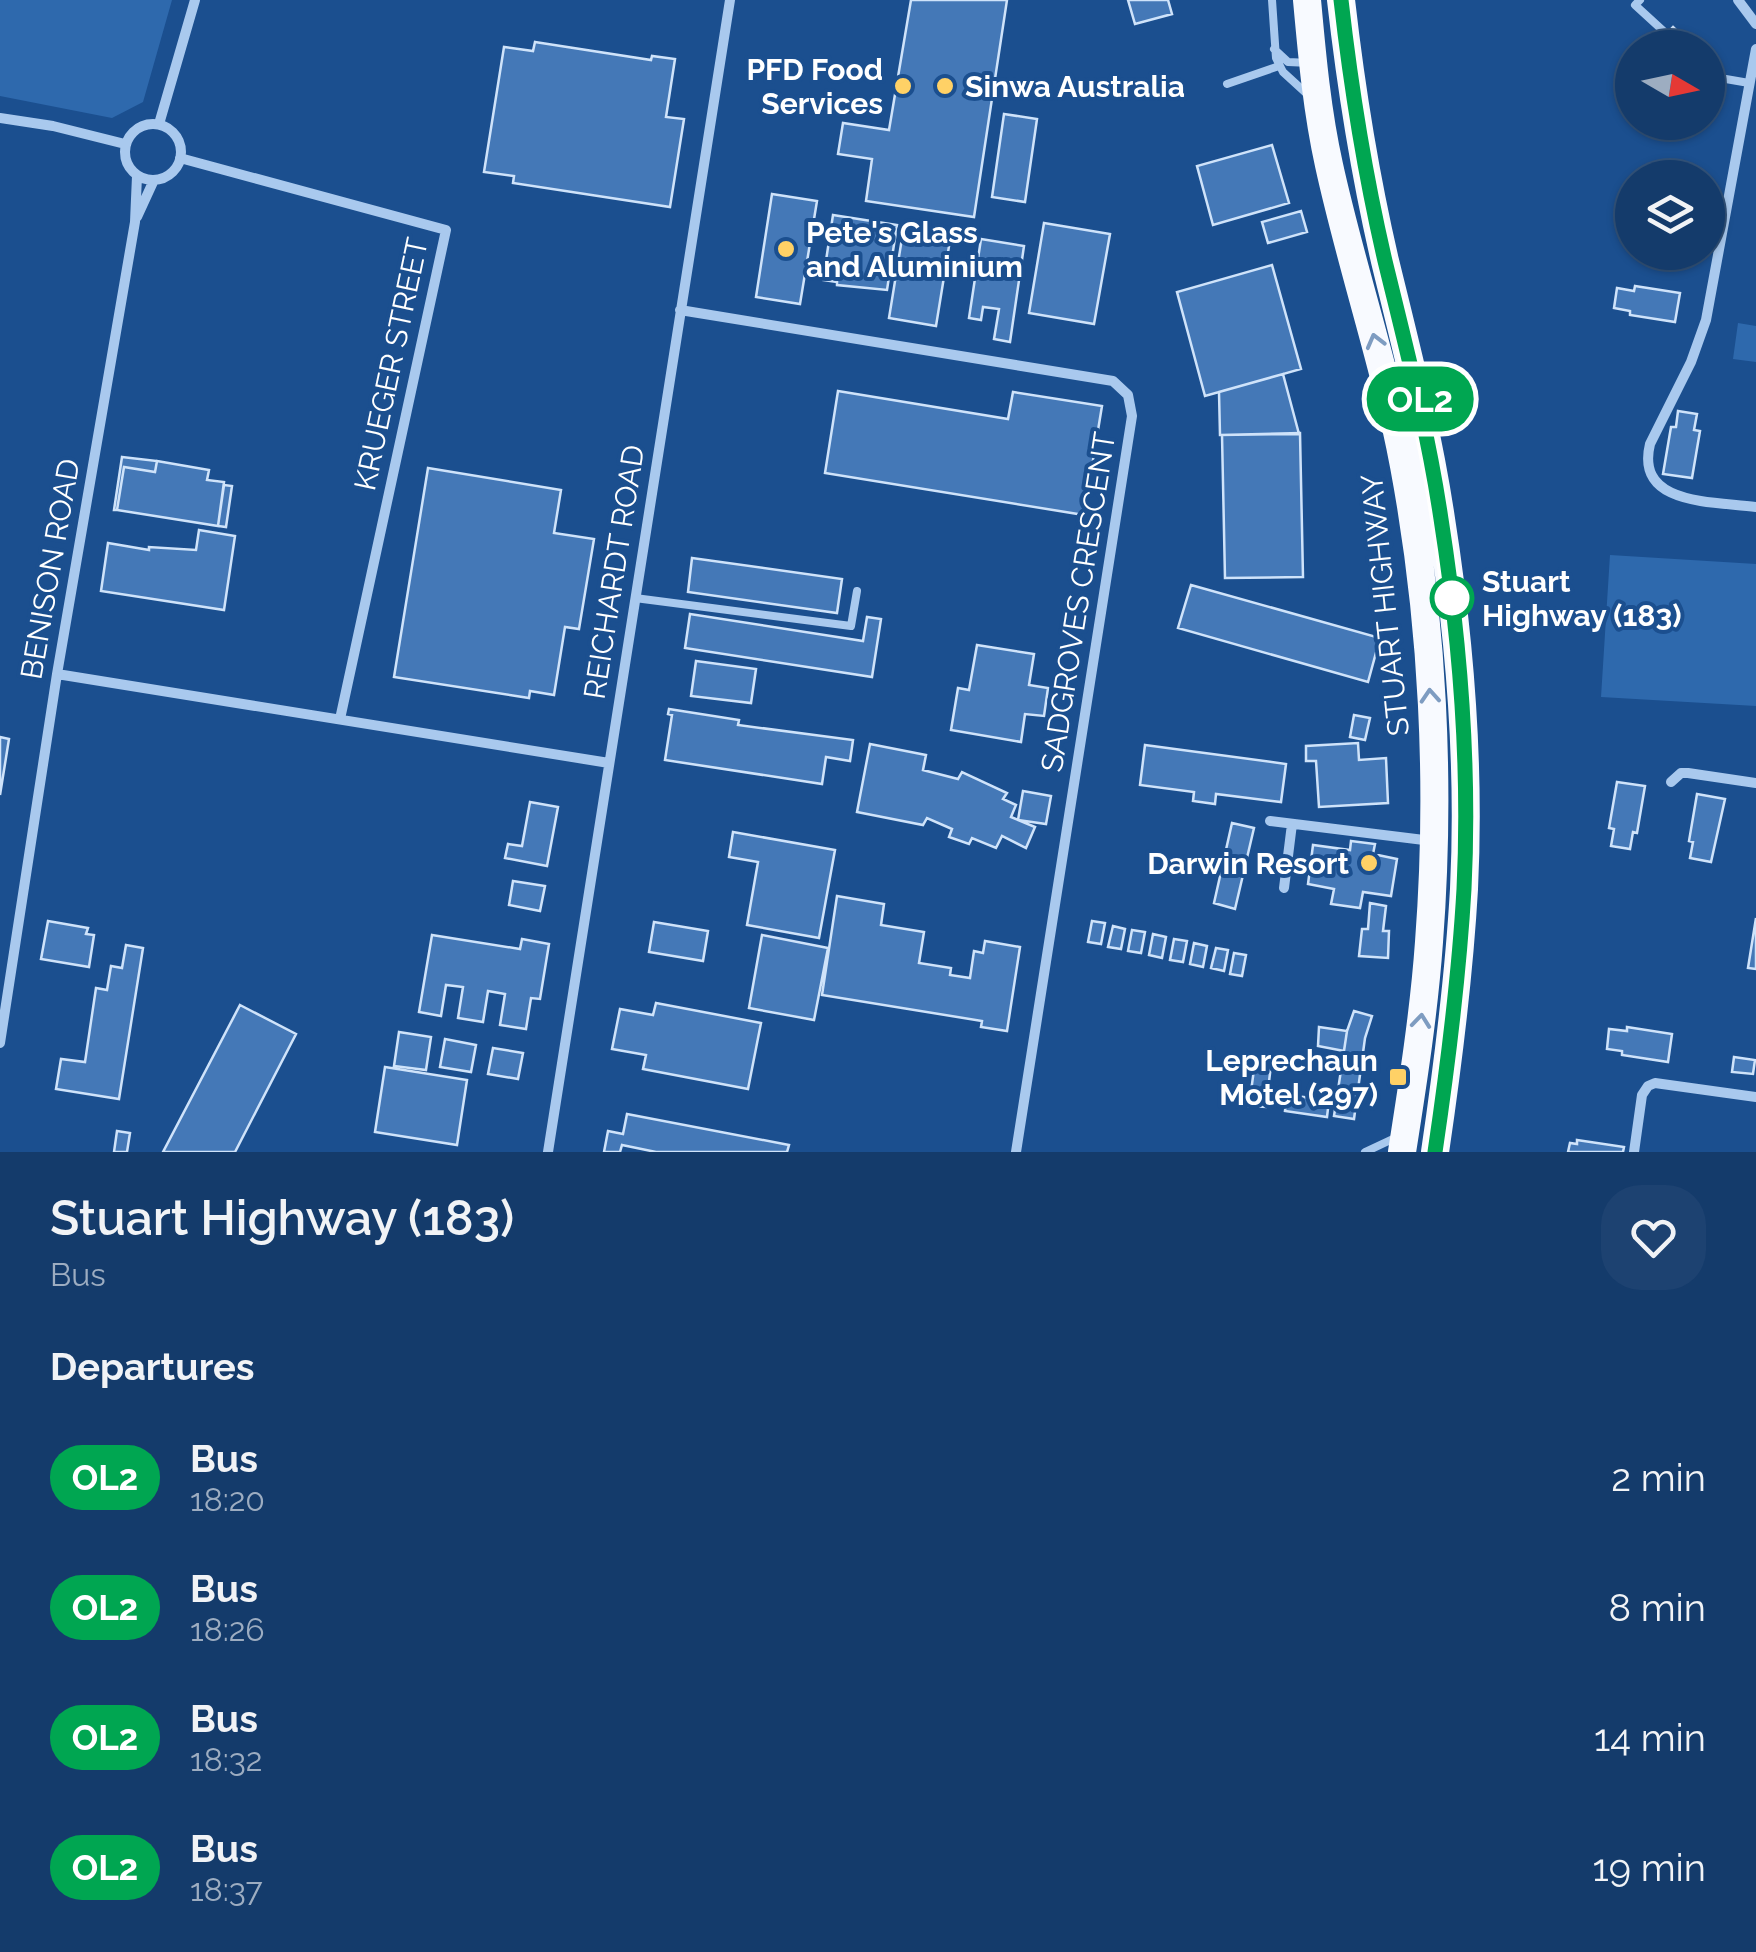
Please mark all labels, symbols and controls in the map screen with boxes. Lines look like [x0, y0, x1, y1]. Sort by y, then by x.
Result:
north arrow [1615, 30, 1725, 140]
map controls [1615, 30, 1725, 270]
place label: PFD Food Services [746, 52, 883, 121]
place label: Sinwa Australia [965, 69, 1185, 104]
marker: PFD Food Services [892, 75, 914, 97]
marker: Sinwa Australia [934, 75, 956, 97]
button: layers [1615, 160, 1725, 270]
place label: Pete's Glass and Aluminium [806, 215, 1023, 284]
street label: KRUEGER STREET [347, 235, 435, 493]
marker: Pete's Glass and Aluminium [775, 238, 797, 260]
one-way arrow [1366, 333, 1387, 350]
line badge: OL2 [1362, 366, 1478, 432]
text: OL2 [1387, 379, 1453, 420]
street label: SADGROVES CRESCENT [1034, 430, 1122, 774]
street label: REICHARDT ROAD [577, 442, 651, 702]
street label: BENISON ROAD [13, 456, 87, 682]
street label: STUART HIGHWAY [1354, 472, 1416, 738]
place label: Stuart Highway (183) [1482, 564, 1681, 633]
marker: Stuart Highway (183) [1431, 577, 1473, 619]
one-way arrow [1420, 688, 1441, 704]
place label: Darwin Resort [1147, 846, 1349, 881]
marker: Darwin Resort [1358, 852, 1380, 874]
one-way arrow [1410, 1012, 1431, 1028]
place label: Leprechaun Motel (297) [1205, 1043, 1378, 1112]
marker: Leprechaun Motel (297) [1387, 1066, 1409, 1088]
button: heart [1601, 1185, 1706, 1290]
text: Stuart Highway (183) [50, 1190, 514, 1246]
text: Bus [50, 1256, 106, 1293]
text: Departures [50, 1344, 255, 1389]
text: Bus [190, 1436, 258, 1481]
text: 2 min [1611, 1455, 1706, 1500]
text: OL2 [72, 1457, 138, 1498]
text: 18:20 [190, 1481, 265, 1518]
text: Bus [190, 1566, 258, 1611]
text: 8 min [1608, 1585, 1706, 1630]
text: OL2 [72, 1587, 138, 1628]
text: 18:26 [190, 1611, 265, 1648]
text: Bus [190, 1696, 258, 1741]
text: 14 min [1594, 1715, 1706, 1760]
text: OL2 [72, 1717, 138, 1758]
text: 18:32 [190, 1741, 262, 1778]
text: Bus [190, 1826, 258, 1871]
text: 19 min [1592, 1845, 1706, 1890]
text: OL2 [72, 1847, 138, 1888]
text: 18:37 [190, 1871, 263, 1908]

